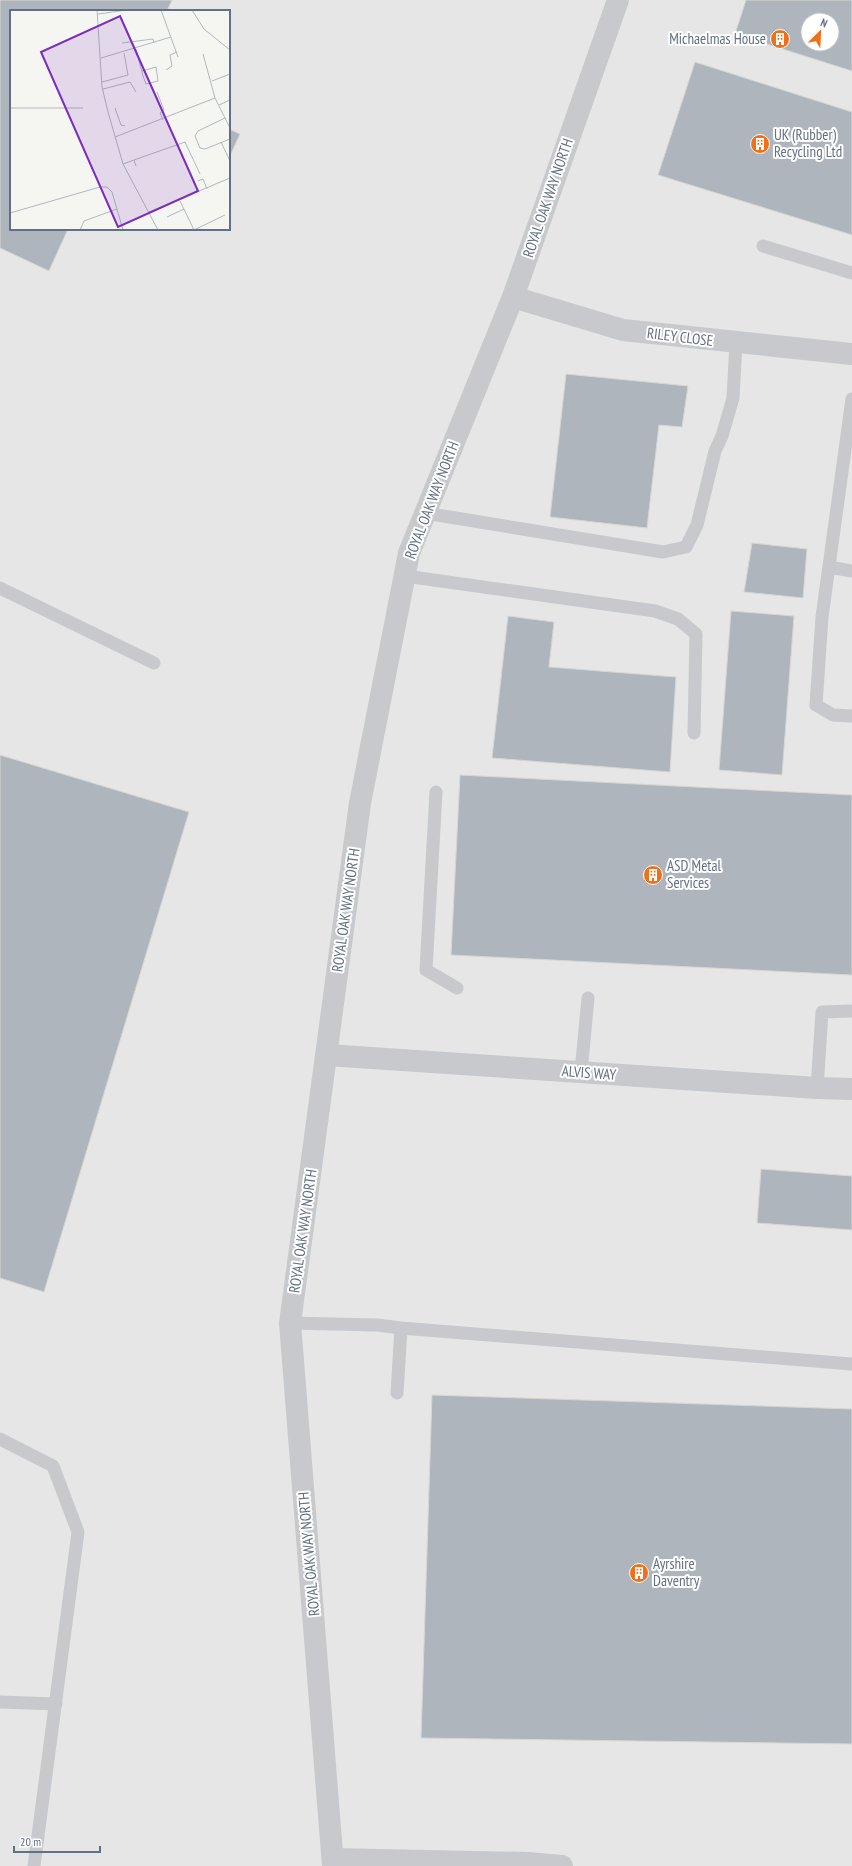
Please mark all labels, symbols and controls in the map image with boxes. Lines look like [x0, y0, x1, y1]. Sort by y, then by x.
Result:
inset map [10, 10, 230, 230]
north arrow [800, 12, 840, 52]
text: N [819, 15, 830, 30]
building icon: Michaelmas House [769, 28, 791, 50]
place label: Michaelmas House [669, 29, 766, 48]
place label: UK (Rubber) Recycling Ltd [774, 125, 842, 161]
building icon: UK (Rubber) Recycling Ltd [749, 133, 771, 155]
street label: ROYAL OAK WAY NORTH [518, 136, 577, 260]
street label: RILEY CLOSE [646, 323, 714, 350]
street label: ROYAL OAK WAY NORTH [400, 438, 463, 561]
street label: ROYAL OAK WAY NORTH [327, 847, 364, 973]
place label: ASD Metal Services [667, 856, 721, 892]
building icon: ASD Metal Services [642, 864, 664, 886]
street label: ALVIS WAY [561, 1061, 617, 1084]
street label: ROYAL OAK WAY NORTH [284, 1168, 321, 1294]
street label: ROYAL OAK WAY NORTH [294, 1491, 323, 1617]
place label: Ayrshire Daventry [653, 1554, 700, 1590]
building icon: Ayrshire Daventry [628, 1562, 650, 1584]
scale bar [14, 1828, 100, 1854]
text: 20 m [20, 1834, 41, 1849]

